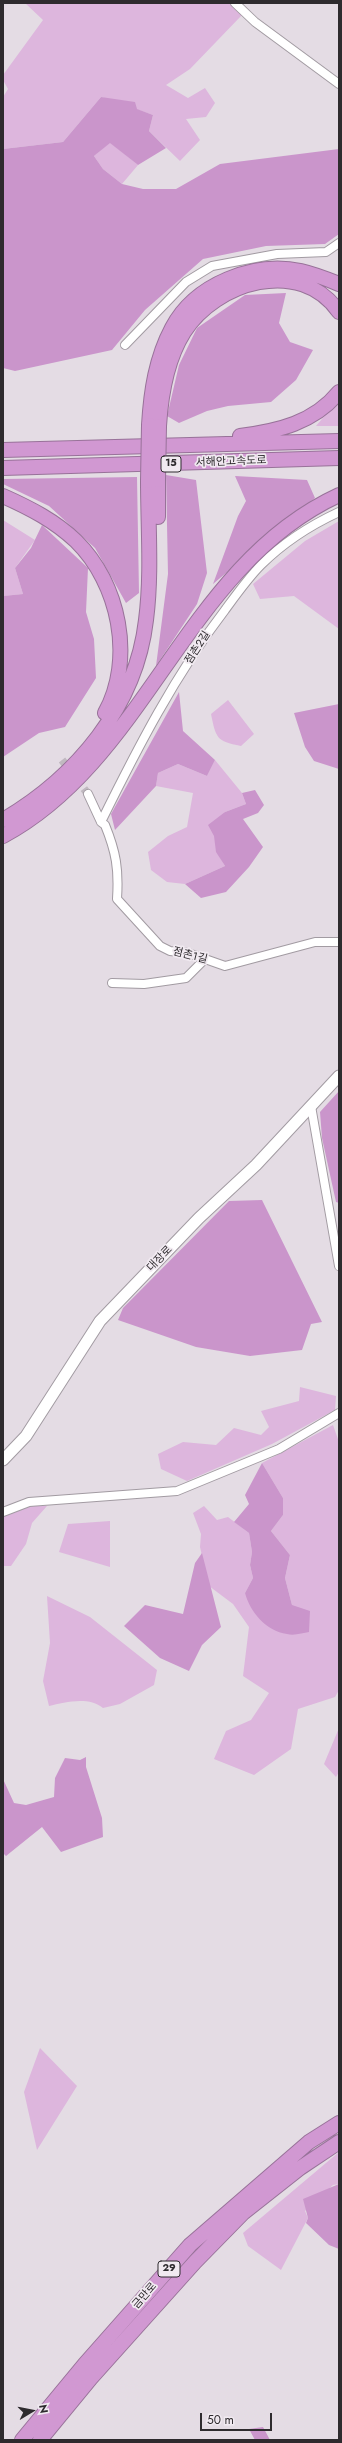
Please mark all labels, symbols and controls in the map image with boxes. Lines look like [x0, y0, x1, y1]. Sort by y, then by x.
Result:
street label: 서해안고속도로 [195, 454, 267, 470]
road number: 15 [161, 456, 181, 472]
street label: 점촌2길 [182, 629, 214, 667]
street label: 점촌1길 [171, 945, 209, 967]
street label: 대장로 [145, 1243, 175, 1275]
road number: 29 [158, 2261, 180, 2277]
street label: 금만로 [130, 2280, 160, 2312]
north arrow [12, 2391, 52, 2431]
text: N [35, 2403, 52, 2415]
scale bar [202, 2405, 274, 2431]
text: 50 m [207, 2411, 234, 2429]

